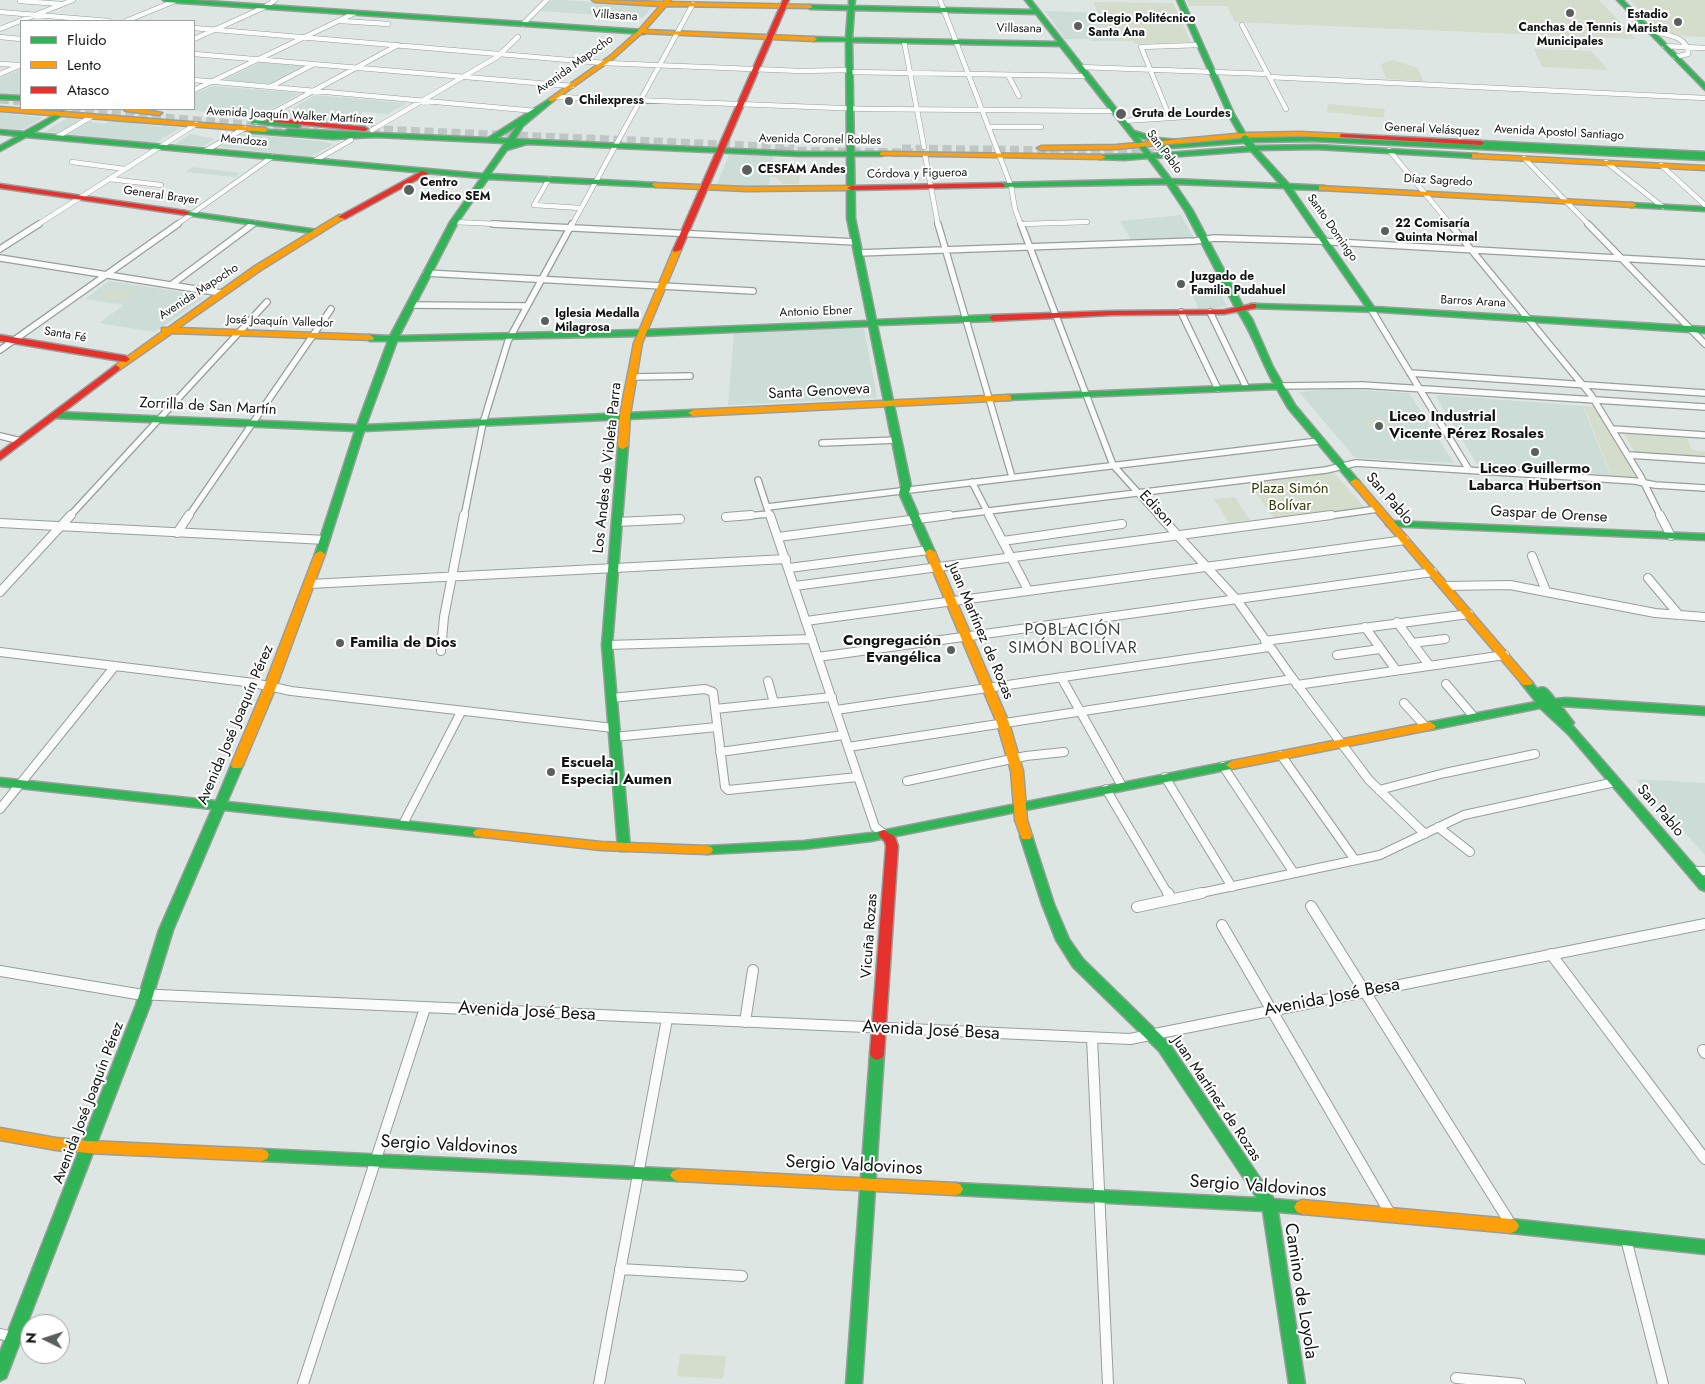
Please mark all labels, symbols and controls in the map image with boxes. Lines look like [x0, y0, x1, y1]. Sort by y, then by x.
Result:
street label: Villasana [592, 7, 638, 25]
marker: Canchas de Tennis Municipales [1564, 7, 1576, 19]
place label: Estadio Marista [1627, 8, 1668, 36]
place label: Colegio Politécnico Santa Ana [1088, 12, 1196, 40]
marker: Estadio Marista [1672, 16, 1684, 28]
legend [20, 20, 195, 110]
marker: Colegio Politécnico Santa Ana [1072, 20, 1084, 32]
street label: Villasana [996, 21, 1042, 37]
place label: Canchas de Tennis Municipales [1519, 21, 1621, 49]
text: Fluido [67, 29, 106, 51]
street label: Avenida Mapocho [534, 32, 616, 98]
text: Lento [67, 54, 101, 76]
text: Atasco [67, 79, 109, 101]
place label: Chilexpress [579, 94, 644, 108]
marker: Chilexpress [563, 95, 575, 107]
street label: Avenida Joaquín Walker Martínez [206, 104, 374, 128]
marker: Gruta de Lourdes [1114, 107, 1128, 121]
place label: Gruta de Lourdes [1132, 107, 1230, 121]
street label: General Velásquez [1384, 120, 1480, 140]
street label: Avenida Apostol Santiago [1494, 122, 1624, 144]
street label: San Pablo [1143, 128, 1185, 176]
street label: Mendoza [220, 132, 268, 150]
street label: Avenida Coronel Robles [759, 132, 881, 148]
marker: CESFAM Andes [740, 163, 754, 177]
place label: CESFAM Andes [758, 163, 846, 177]
street label: Córdova y Figueroa [867, 166, 967, 182]
street label: Díaz Sagredo [1403, 172, 1473, 190]
place label: Centro Medico SEM [420, 176, 490, 204]
marker: Centro Medico SEM [402, 183, 416, 197]
street label: General Brayer [122, 184, 200, 208]
street label: Santo Domingo [1304, 192, 1360, 264]
place label: 22 Comisaría Quinta Normal [1395, 217, 1477, 245]
marker: 22 Comisaría Quinta Normal [1379, 225, 1391, 237]
street label: Avenida Mapocho [157, 261, 241, 323]
place label: Juzgado de Familia Pudahuel [1191, 270, 1285, 298]
marker: Juzgado de Familia Pudahuel [1175, 278, 1187, 290]
street label: Barros Arana [1440, 293, 1506, 311]
street label: Antonio Ebner [779, 304, 853, 320]
place label: Iglesia Medalla Milagrosa [555, 307, 640, 335]
street label: José Joaquín Valledor [226, 313, 334, 331]
marker: Iglesia Medalla Milagrosa [539, 315, 551, 327]
street label: Santa Fé [43, 324, 87, 346]
street label: Santa Genoveva [768, 380, 870, 404]
street label: Los Andes de Violeta Parra [590, 382, 626, 554]
street label: Zorrilla de San Martín [139, 394, 277, 420]
place label: Liceo Industrial Vicente Pérez Rosales [1389, 408, 1544, 443]
marker: Liceo Industrial Vicente Pérez Rosales [1373, 420, 1385, 432]
marker: Liceo Guillermo Labarca Hubertson [1529, 446, 1541, 458]
place label: Liceo Guillermo Labarca Hubertson [1469, 460, 1601, 495]
street label: San Pablo [1362, 469, 1416, 529]
park label: Plaza Simón Bolívar [1251, 480, 1329, 515]
street label: Edison [1135, 487, 1177, 531]
street label: Gaspar de Orense [1490, 503, 1608, 527]
street label: Juan Martínez de Rozas [943, 560, 1017, 702]
district label: POBLACIÓN SIMÓN BOLÍVAR [1007, 621, 1139, 659]
place label: Congregación Evangélica [843, 632, 941, 667]
place label: Familia de Dios [350, 634, 456, 652]
marker: Familia de Dios [334, 637, 346, 649]
street label: Avenida José Joaquín Pérez [194, 642, 278, 808]
marker: Congregación Evangélica [945, 644, 957, 656]
place label: Escuela Especial Aumen [561, 754, 672, 789]
marker: Escuela Especial Aumen [545, 766, 557, 778]
street label: San Pablo [1633, 781, 1687, 841]
street label: Vicuña Rozas [858, 893, 882, 979]
street label: Avenida José Besa [1262, 974, 1402, 1022]
street label: Avenida José Besa [458, 998, 596, 1026]
street label: Avenida José Besa [862, 1017, 1000, 1045]
street label: Avenida José Joaquín Pérez [50, 1020, 128, 1186]
street label: Juan Martínez de Rozas [1167, 1033, 1265, 1165]
street label: Sergio Valdovinos [380, 1132, 518, 1160]
street label: Sergio Valdovinos [785, 1152, 923, 1180]
street label: Sergio Valdovinos [1189, 1171, 1327, 1203]
street label: Camino de Loyola [1279, 1222, 1321, 1360]
north arrow [20, 1314, 70, 1364]
text: N [21, 1332, 41, 1344]

